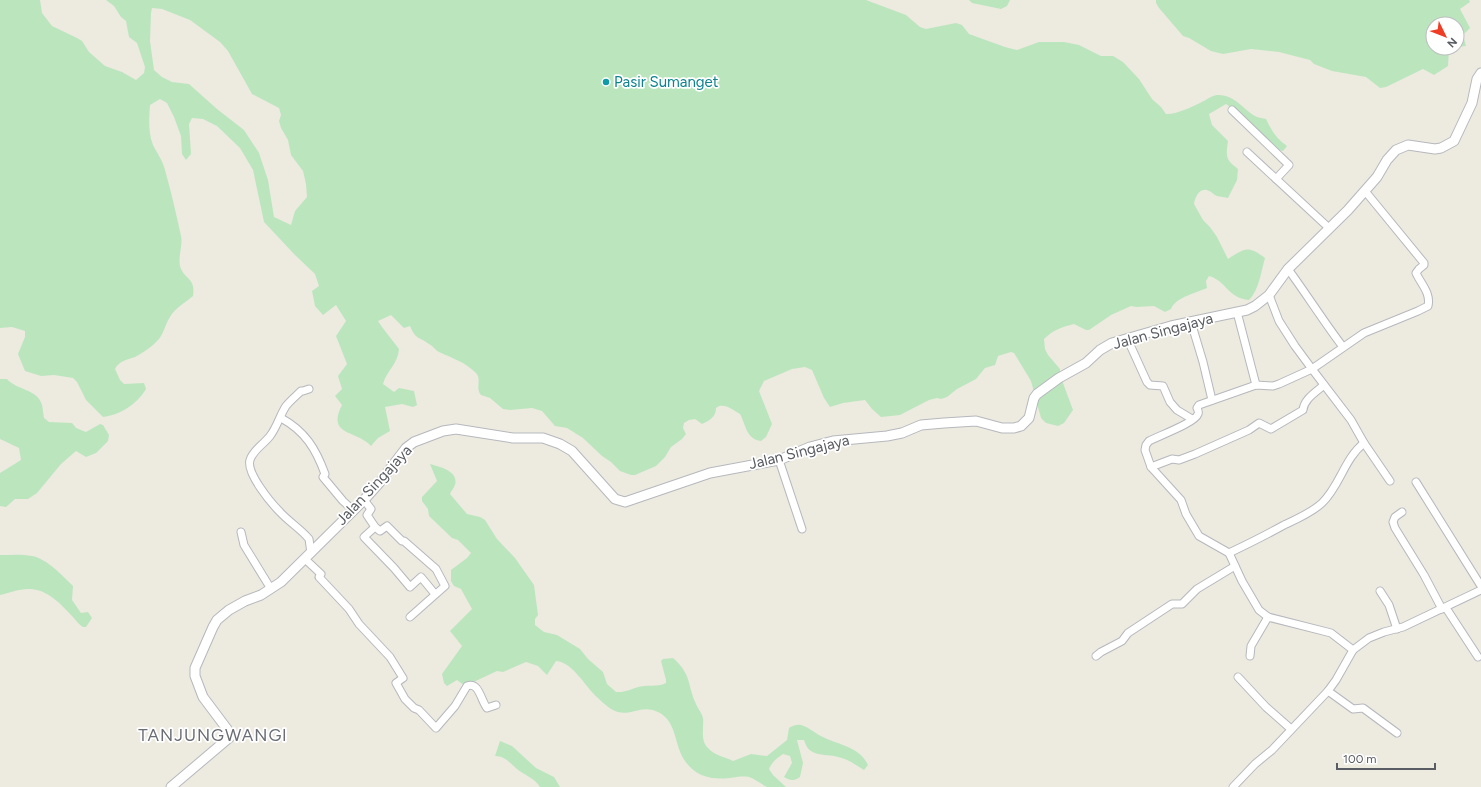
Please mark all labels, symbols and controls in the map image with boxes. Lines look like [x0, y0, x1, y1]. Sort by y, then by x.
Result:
north arrow [1425, 16, 1465, 56]
text: N [1444, 35, 1460, 50]
place label: Pasir Sumanget [614, 73, 719, 91]
marker: Pasir Sumanget [601, 77, 611, 87]
street label: Jalan Singajaya [1111, 309, 1215, 353]
street label: Jalan Singajaya [747, 431, 851, 473]
street label: Jalan Singajaya [332, 441, 416, 529]
district label: TANJUNGWANGI [138, 725, 288, 745]
scale bar [1337, 745, 1435, 771]
text: 100 m [1343, 752, 1377, 766]

